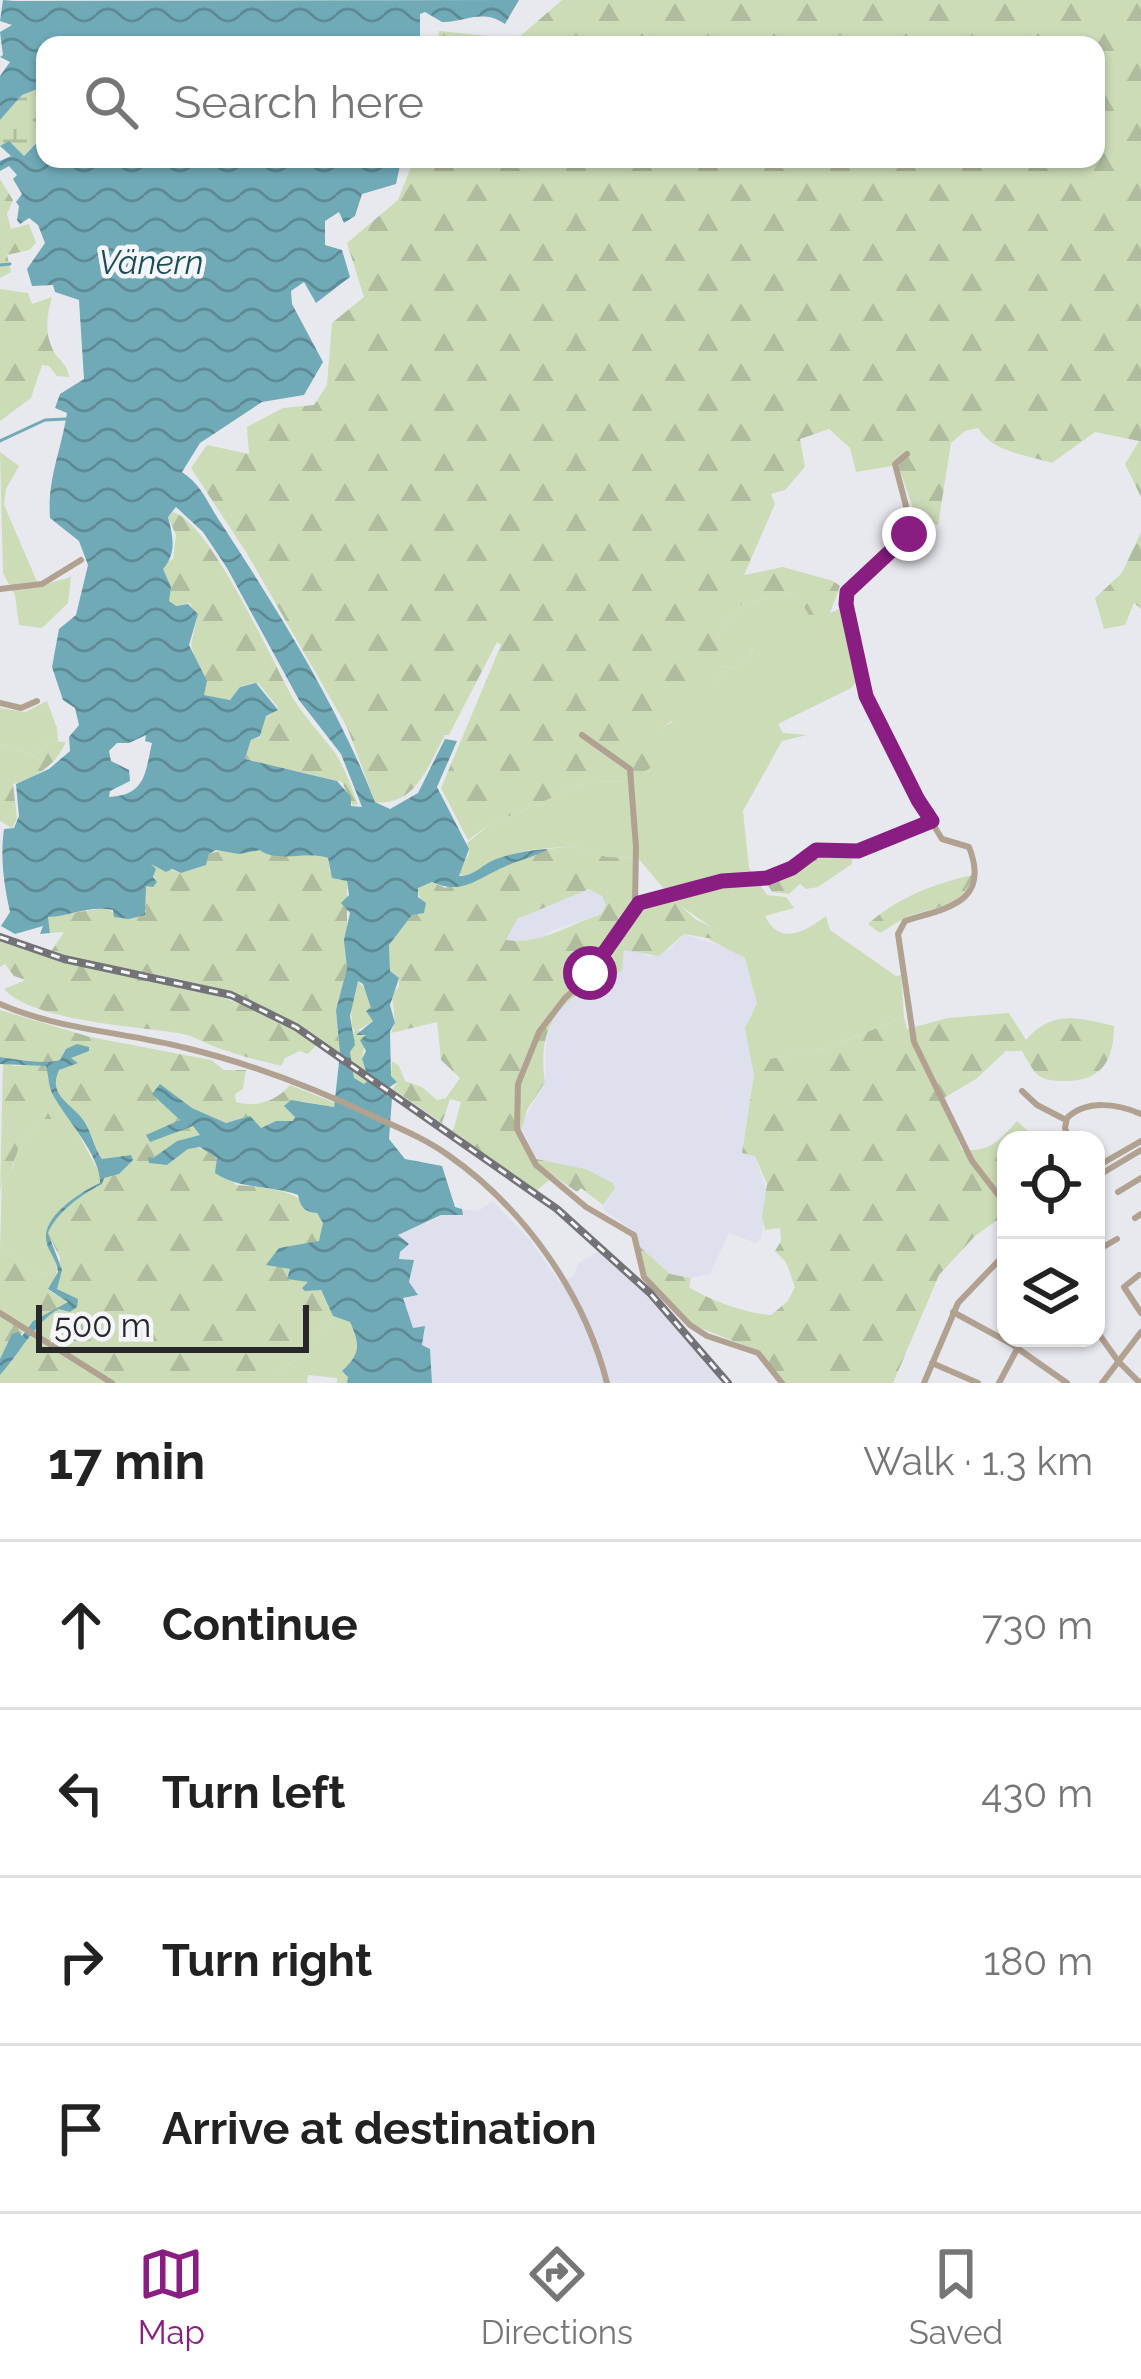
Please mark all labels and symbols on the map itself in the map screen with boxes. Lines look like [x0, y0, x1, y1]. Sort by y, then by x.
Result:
water label: Vänern [98, 243, 204, 282]
route end [882, 507, 936, 561]
route start [563, 946, 617, 1000]
scale bar [36, 1299, 309, 1352]

